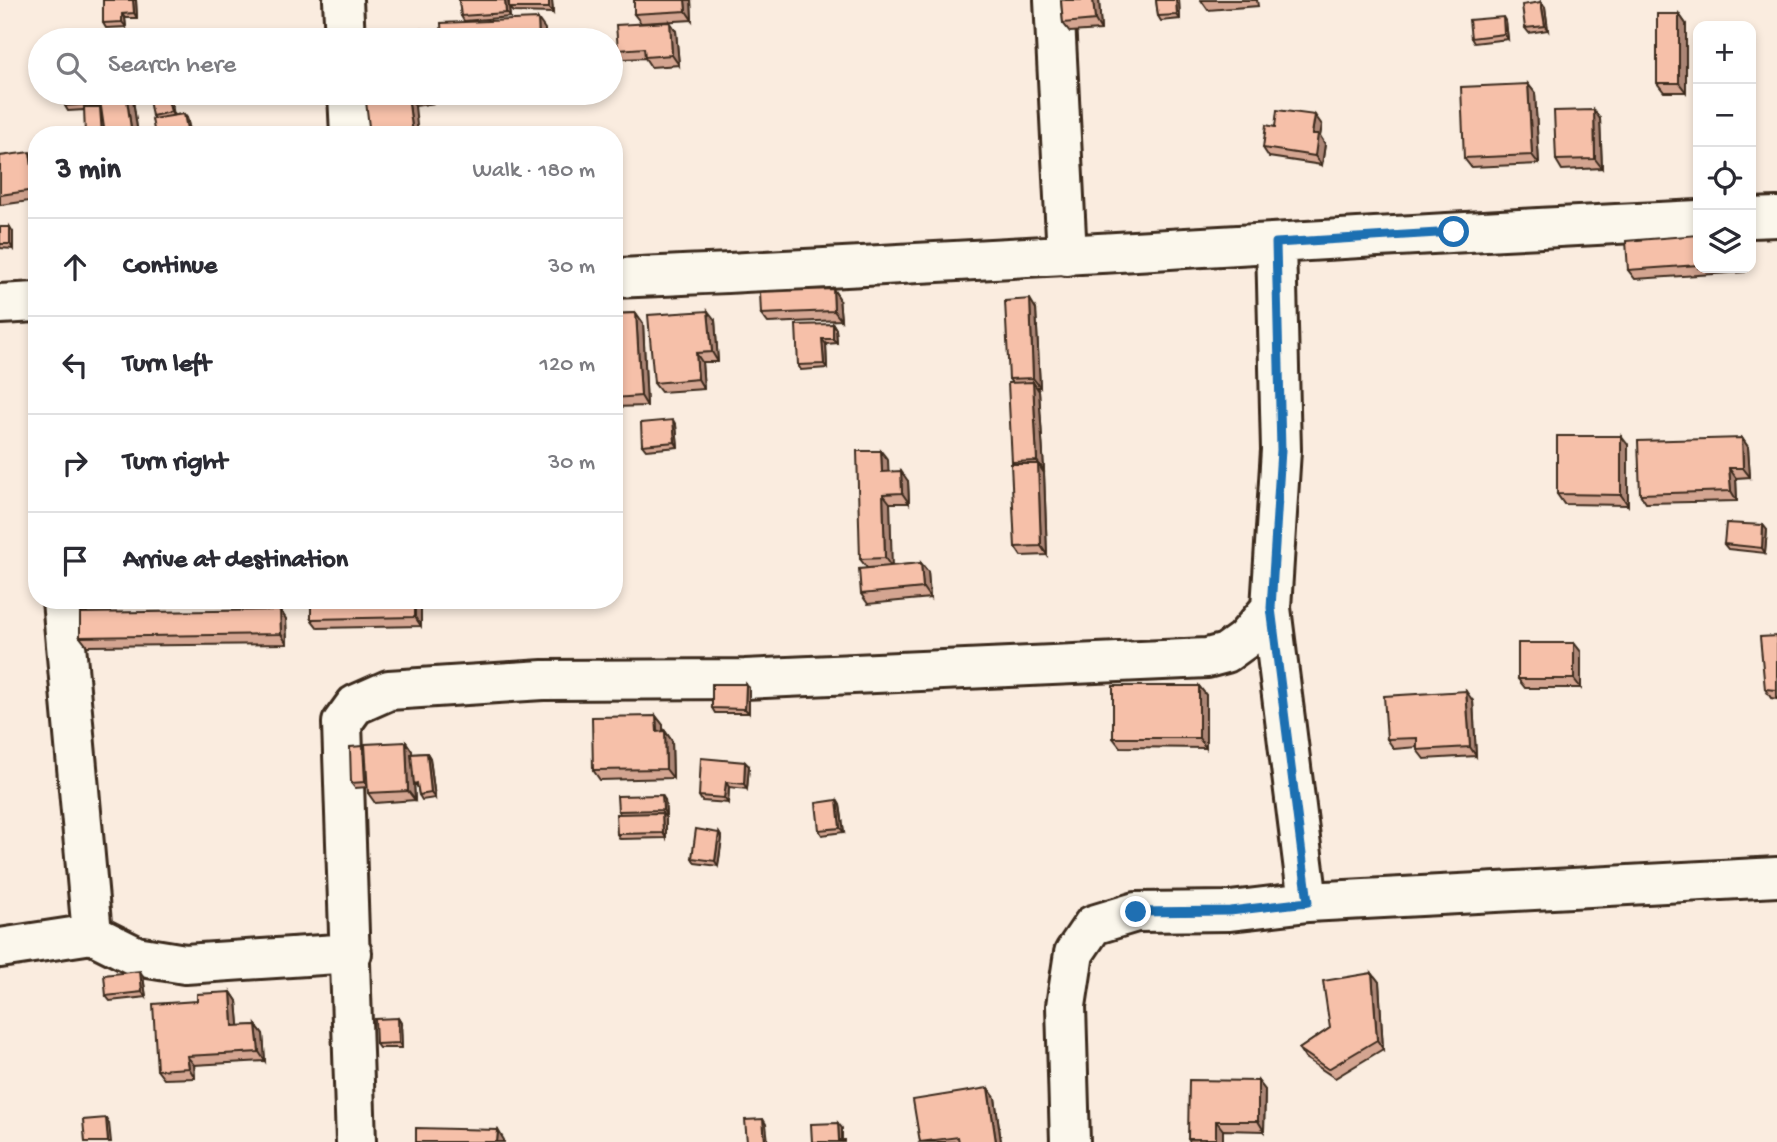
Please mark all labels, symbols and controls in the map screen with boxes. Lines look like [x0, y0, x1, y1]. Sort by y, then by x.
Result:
map controls [1693, 21, 1756, 273]
button: + [1693, 21, 1756, 84]
search box [28, 28, 623, 105]
icon: search [52, 48, 90, 86]
text: Search here [108, 51, 236, 82]
button: − [1693, 84, 1756, 147]
button: locate [1693, 147, 1756, 210]
text: 3 min [56, 154, 121, 189]
text: Walk · 180 m [473, 158, 595, 185]
button: layers [1693, 210, 1756, 273]
route start [1438, 216, 1469, 247]
icon: ahead [56, 248, 94, 286]
text: Continue [123, 252, 217, 283]
text: 30 m [548, 254, 595, 281]
icon: left [56, 346, 94, 384]
text: Turn left [123, 350, 211, 381]
text: 120 m [540, 352, 595, 379]
icon: right [56, 444, 94, 482]
text: Turn right [123, 448, 227, 479]
text: 30 m [548, 450, 595, 477]
icon: arrive [56, 542, 94, 580]
text: Arrive at destination [123, 546, 348, 577]
route end [1120, 896, 1151, 927]

